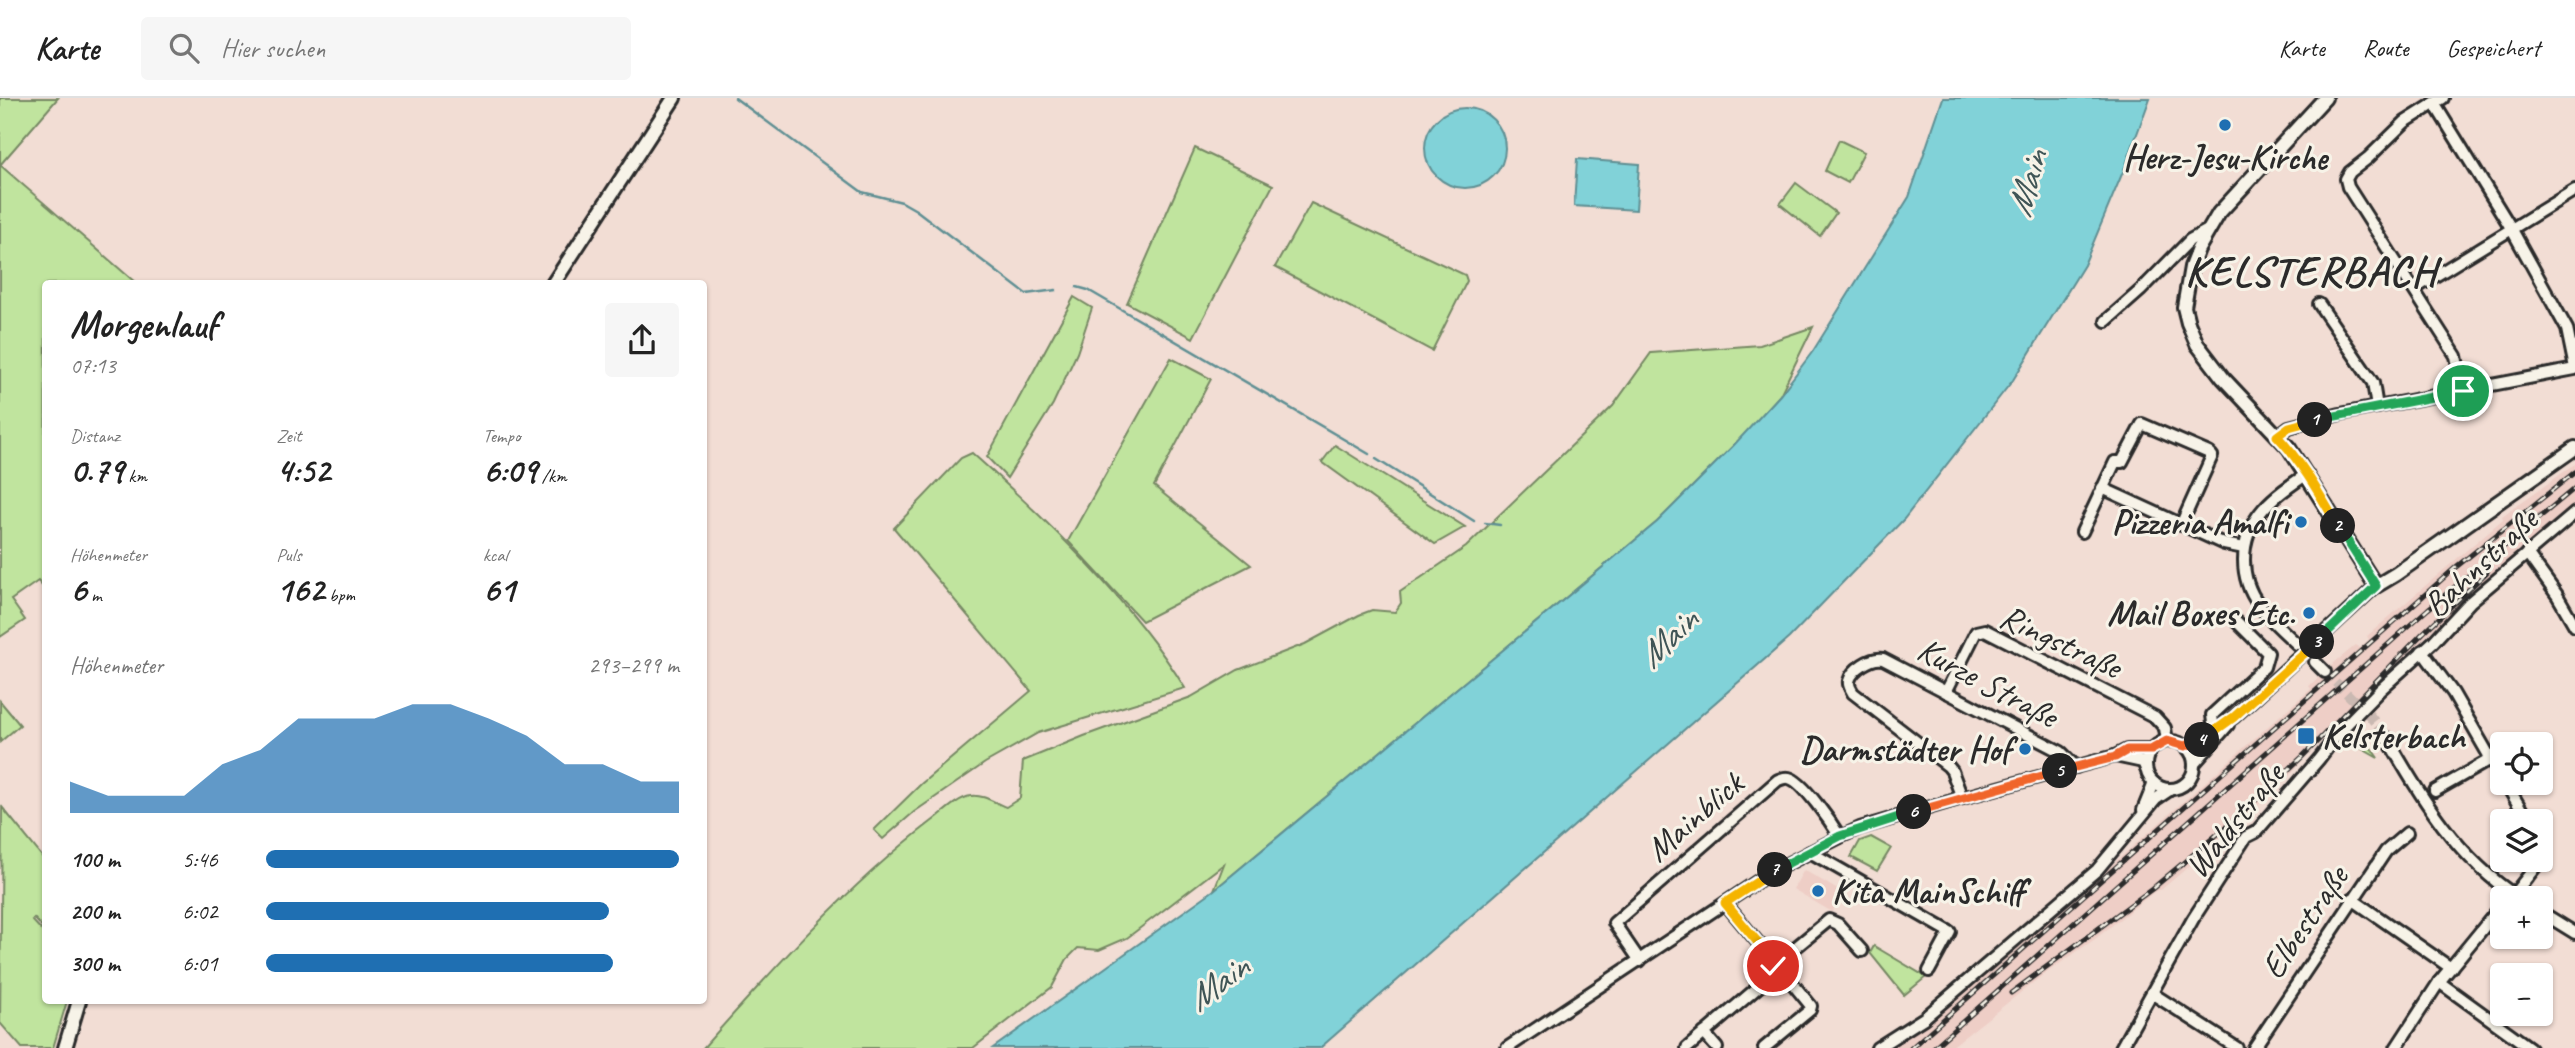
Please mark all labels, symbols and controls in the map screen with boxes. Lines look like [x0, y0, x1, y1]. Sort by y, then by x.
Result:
search box [141, 17, 631, 80]
text: Karte [35, 27, 99, 69]
icon: search [165, 29, 203, 67]
text: Hier suchen [221, 32, 325, 65]
text: Karte [2279, 33, 2325, 63]
text: Route [2363, 33, 2408, 63]
text: Gespeichert [2446, 33, 2540, 63]
marker: Herz-Jesu-Kirche [2217, 117, 2233, 133]
place label: Herz-Jesu-Kirche [2123, 135, 2329, 180]
water label: Main [1995, 143, 2059, 222]
district label: KELSTERBACH [2185, 245, 2443, 298]
text: Morgenlauf [70, 301, 217, 348]
button: share [605, 303, 679, 377]
text: 07:13 [70, 351, 116, 380]
pin [2433, 361, 2493, 421]
icon: arrive [2444, 372, 2482, 410]
pin: 1 [2298, 402, 2332, 438]
text: 1 [2310, 407, 2319, 431]
text: Distanz [70, 424, 120, 448]
text: Zeit [276, 424, 302, 448]
text: Tempo [483, 424, 520, 448]
text: 0.79 [70, 448, 124, 493]
text: 4:52 [276, 448, 330, 493]
text: 6:09 [483, 448, 537, 493]
text: km [124, 464, 147, 488]
text: /km [537, 464, 567, 488]
street label: Bahnstraße [2413, 496, 2549, 627]
place label: Pizzeria Amalfi [2112, 500, 2293, 545]
pin: 2 [2320, 508, 2356, 544]
text: 2 [2333, 513, 2342, 537]
marker: Pizzeria Amalfi [2293, 514, 2309, 530]
text: Höhenmeter [70, 543, 147, 567]
text: Puls [276, 543, 301, 567]
text: kcal [483, 543, 508, 567]
text: 6 [70, 567, 87, 612]
text: 162 [276, 567, 324, 612]
text: 61 [483, 567, 515, 612]
text: m [87, 583, 102, 607]
text: bpm [324, 583, 355, 607]
place label: Mail Boxes Etc. [2107, 591, 2296, 636]
street label: Ringstraße [1993, 594, 2131, 690]
water label: Main [1627, 596, 1709, 677]
marker: Mail Boxes Etc. [2301, 605, 2317, 621]
pin: 3 [2300, 624, 2334, 660]
street label: Kurze Straße [1910, 627, 2068, 739]
text: 3 [2312, 629, 2321, 653]
text: Höhenmeter [70, 651, 163, 680]
text: 293–299 m [588, 651, 679, 680]
place label: Kelsterbach [2322, 714, 2466, 759]
pin: 4 [2184, 722, 2220, 758]
marker: Kelsterbach [2296, 726, 2316, 746]
place label: Darmstädter Hof [1800, 727, 2018, 772]
text: 4 [2197, 727, 2206, 751]
map controls [2490, 732, 2553, 1026]
button: locate [2490, 732, 2553, 795]
marker: Darmstädter Hof [2017, 741, 2033, 757]
street label: Waldstraße [2174, 751, 2296, 887]
pin: 5 [2042, 754, 2078, 788]
text: 5 [2055, 758, 2064, 782]
street label: Mainblick [1636, 760, 1754, 871]
pin: 6 [1896, 794, 1932, 830]
text: 6 [1909, 799, 1918, 823]
button: layers [2490, 809, 2553, 872]
text: 100 m [70, 845, 120, 874]
text: 5:46 [182, 845, 218, 874]
pin: 7 [1758, 852, 1792, 888]
street label: Elbestraße [2250, 855, 2360, 987]
text: 7 [1770, 857, 1779, 881]
place label: Kita MainSchiff [1832, 869, 2032, 914]
marker: Kita MainSchiff [1810, 883, 1826, 899]
button: + [2490, 886, 2553, 949]
text: 200 m [70, 897, 120, 926]
text: 6:02 [182, 897, 218, 926]
pin [1743, 936, 1803, 996]
water label: Main [1177, 942, 1260, 1021]
icon: check [1754, 947, 1792, 985]
text: 300 m [70, 949, 120, 978]
text: 6:01 [182, 949, 218, 978]
button: − [2490, 963, 2553, 1026]

